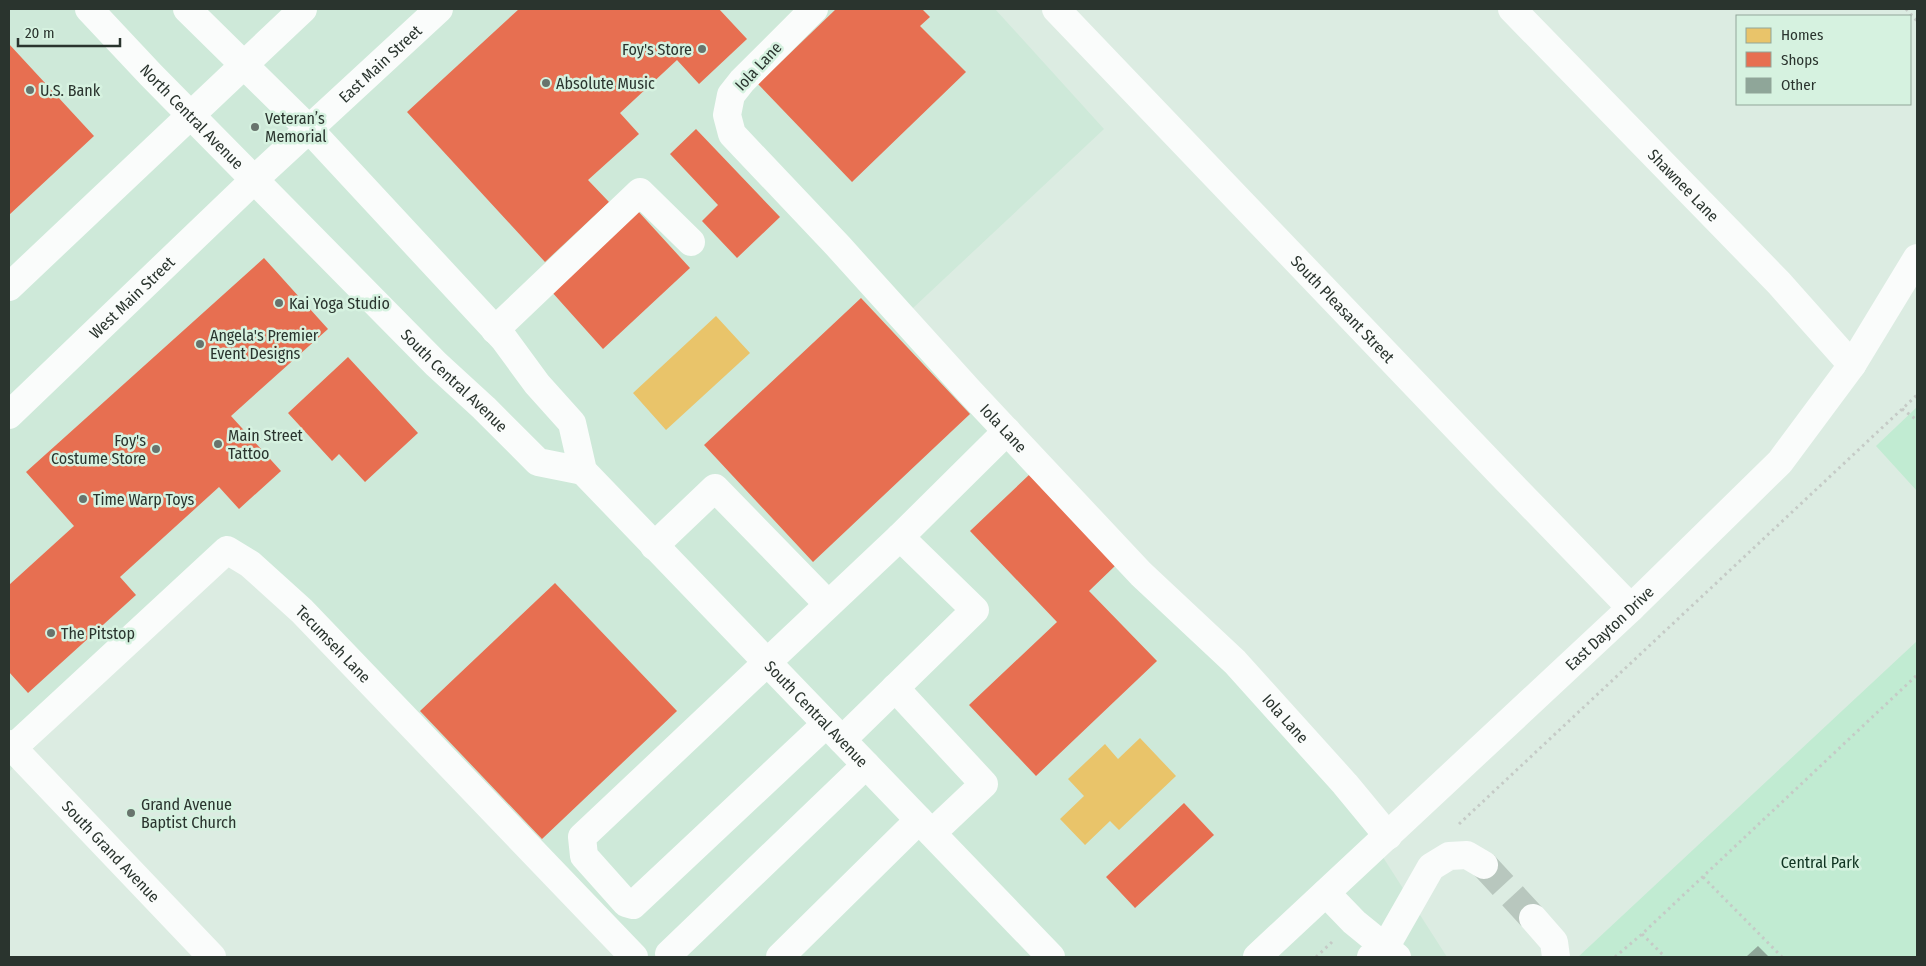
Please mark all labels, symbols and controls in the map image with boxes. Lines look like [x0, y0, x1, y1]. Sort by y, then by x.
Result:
scale bar [18, 15, 120, 47]
legend [1736, 15, 1911, 105]
street label: East Main Street [335, 21, 426, 107]
text: 20 m [25, 24, 55, 42]
text: Homes [1781, 26, 1823, 44]
street label: Iola Lane [731, 38, 786, 95]
place label: Foy's Store [622, 40, 692, 59]
marker: Foy's Store [696, 43, 708, 55]
text: Shops [1781, 51, 1819, 69]
street label: North Central Avenue [136, 61, 247, 173]
place label: Absolute Music [556, 74, 655, 93]
text: Other [1781, 76, 1817, 94]
marker: Absolute Music [540, 77, 552, 89]
place label: U.S. Bank [40, 81, 101, 100]
marker: U.S. Bank [24, 84, 36, 96]
place label: Veteran’s Memorial [265, 109, 327, 146]
marker: Veteran’s Memorial [249, 121, 261, 133]
street label: Shawnee Lane [1644, 145, 1723, 226]
street label: West Main Street [86, 252, 179, 343]
street label: South Pleasant Street [1287, 252, 1399, 367]
place label: Kai Yoga Studio [289, 294, 390, 313]
marker: Kai Yoga Studio [273, 297, 285, 309]
street label: South Central Avenue [397, 325, 511, 436]
place label: Angela's Premier Event Designs [210, 326, 319, 363]
marker: Angela's Premier Event Designs [194, 338, 206, 350]
street label: Iola Lane [976, 400, 1031, 457]
place label: Main Street Tattoo [228, 426, 304, 463]
place label: Foy's Costume Store [51, 431, 146, 468]
marker: Main Street Tattoo [212, 438, 224, 450]
marker: Foy's Costume Store [150, 443, 162, 455]
place label: Time Warp Toys [93, 490, 195, 509]
marker: Time Warp Toys [77, 493, 89, 505]
street label: East Dayton Drive [1561, 582, 1658, 674]
street label: Tecumseh Lane [292, 601, 375, 687]
place label: The Pitstop [61, 624, 135, 643]
marker: The Pitstop [45, 627, 57, 639]
street label: South Central Avenue [761, 657, 872, 771]
street label: Iola Lane [1258, 690, 1312, 747]
place label: Grand Avenue Baptist Church [141, 795, 236, 832]
street label: South Grand Avenue [58, 797, 164, 906]
marker: Grand Avenue Baptist Church [125, 807, 137, 819]
park label: Central Park [1781, 853, 1860, 872]

